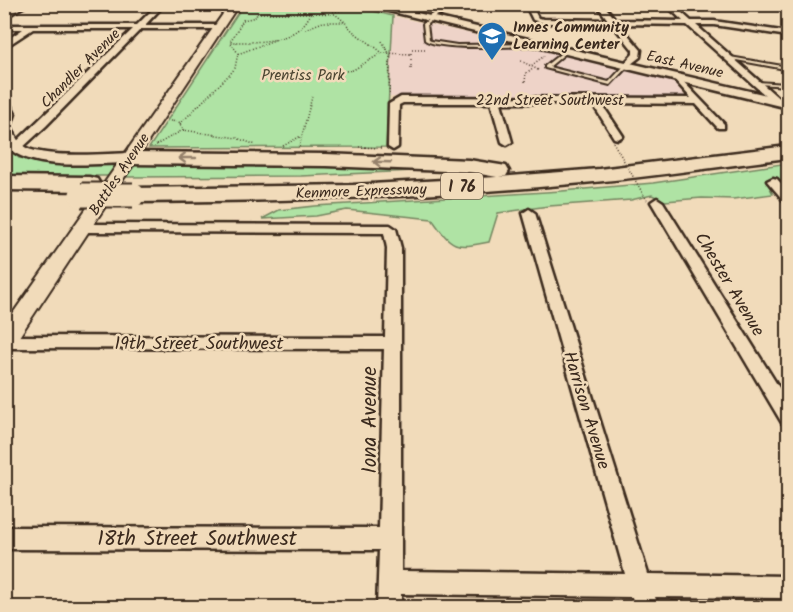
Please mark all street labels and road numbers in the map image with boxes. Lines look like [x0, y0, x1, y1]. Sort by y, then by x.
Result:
street label: Chandler Avenue [35, 23, 127, 114]
street label: East Avenue [644, 44, 726, 86]
street label: 22nd Street Southwest [476, 89, 624, 113]
street label: Battles Avenue [83, 128, 157, 221]
road number: I 76 [441, 173, 483, 199]
street label: Kenmore Expressway [295, 178, 428, 206]
street label: Chester Avenue [686, 227, 771, 343]
street label: 19th Street Southwest [115, 330, 285, 359]
street label: Harrison Avenue [554, 348, 617, 473]
street label: Iona Avenue [354, 366, 387, 474]
street label: 18th Street Southwest [97, 523, 298, 556]

